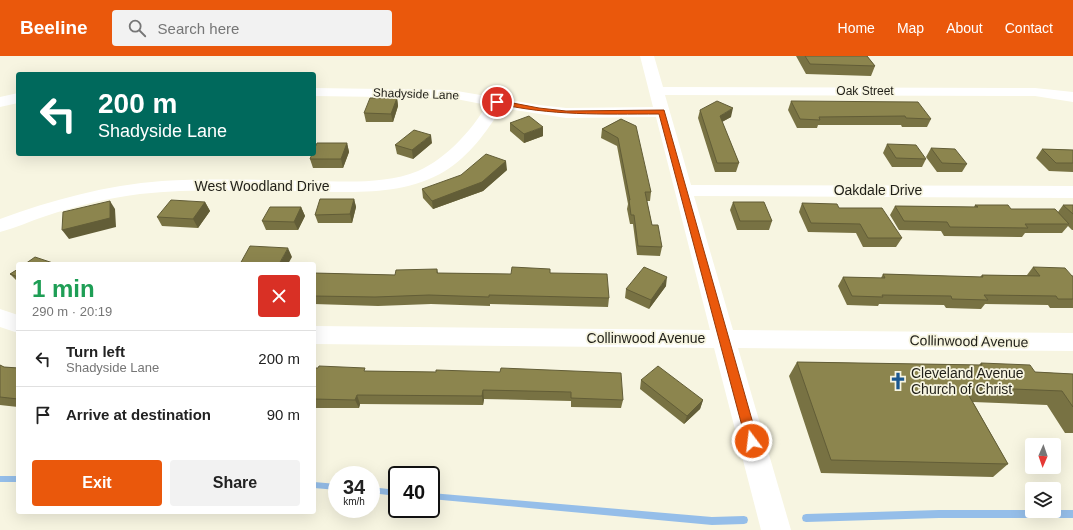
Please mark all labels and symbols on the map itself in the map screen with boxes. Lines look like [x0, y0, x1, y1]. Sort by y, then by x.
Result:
street label: Oak Street [836, 84, 894, 98]
pin [480, 85, 514, 119]
street label: Shadyside Lane [373, 86, 460, 103]
street label: West Woodland Drive [195, 178, 330, 194]
street label: Oakdale Drive [834, 182, 923, 198]
street label: Collinwood Avenue [587, 330, 706, 346]
street label: Collinwood Avenue [909, 332, 1029, 350]
place label: Cleveland Avenue Church of Christ [911, 365, 1024, 397]
church icon: Cleveland Avenue Church of Christ [888, 371, 908, 391]
position arrow [731, 420, 773, 462]
north arrow [1025, 438, 1061, 474]
speed limit sign: 40 [388, 466, 440, 518]

